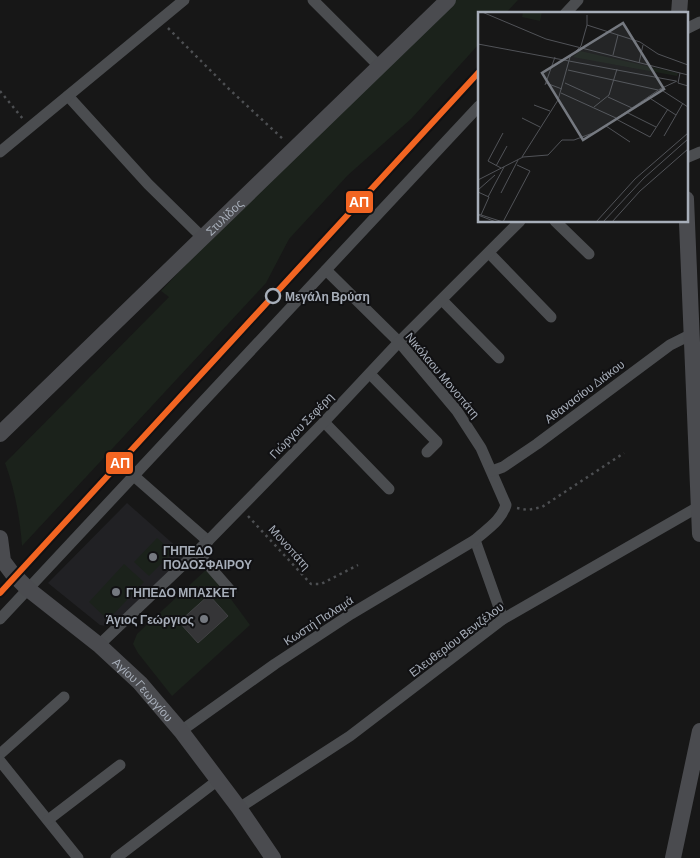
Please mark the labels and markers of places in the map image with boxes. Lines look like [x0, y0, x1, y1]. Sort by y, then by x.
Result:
marker: Μεγάλη Βρύση [265, 288, 281, 304]
place label: Μεγάλη Βρύση [285, 289, 370, 304]
place label: ΓΗΠΕΔΟ ΠΟΔΟΣΦΑΙΡΟΥ [163, 543, 252, 571]
marker: ΓΗΠΕΔΟ ΠΟΔΟΣΦΑΙΡΟΥ [147, 551, 159, 563]
place label: ΓΗΠΕΔΟ ΜΠΑΣΚΕΤ [126, 585, 237, 599]
marker: ΓΗΠΕΔΟ ΜΠΑΣΚΕΤ [110, 586, 122, 598]
place label: Άγιος Γεώργιος [106, 612, 194, 627]
marker: Άγιος Γεώργιος [198, 613, 210, 625]

